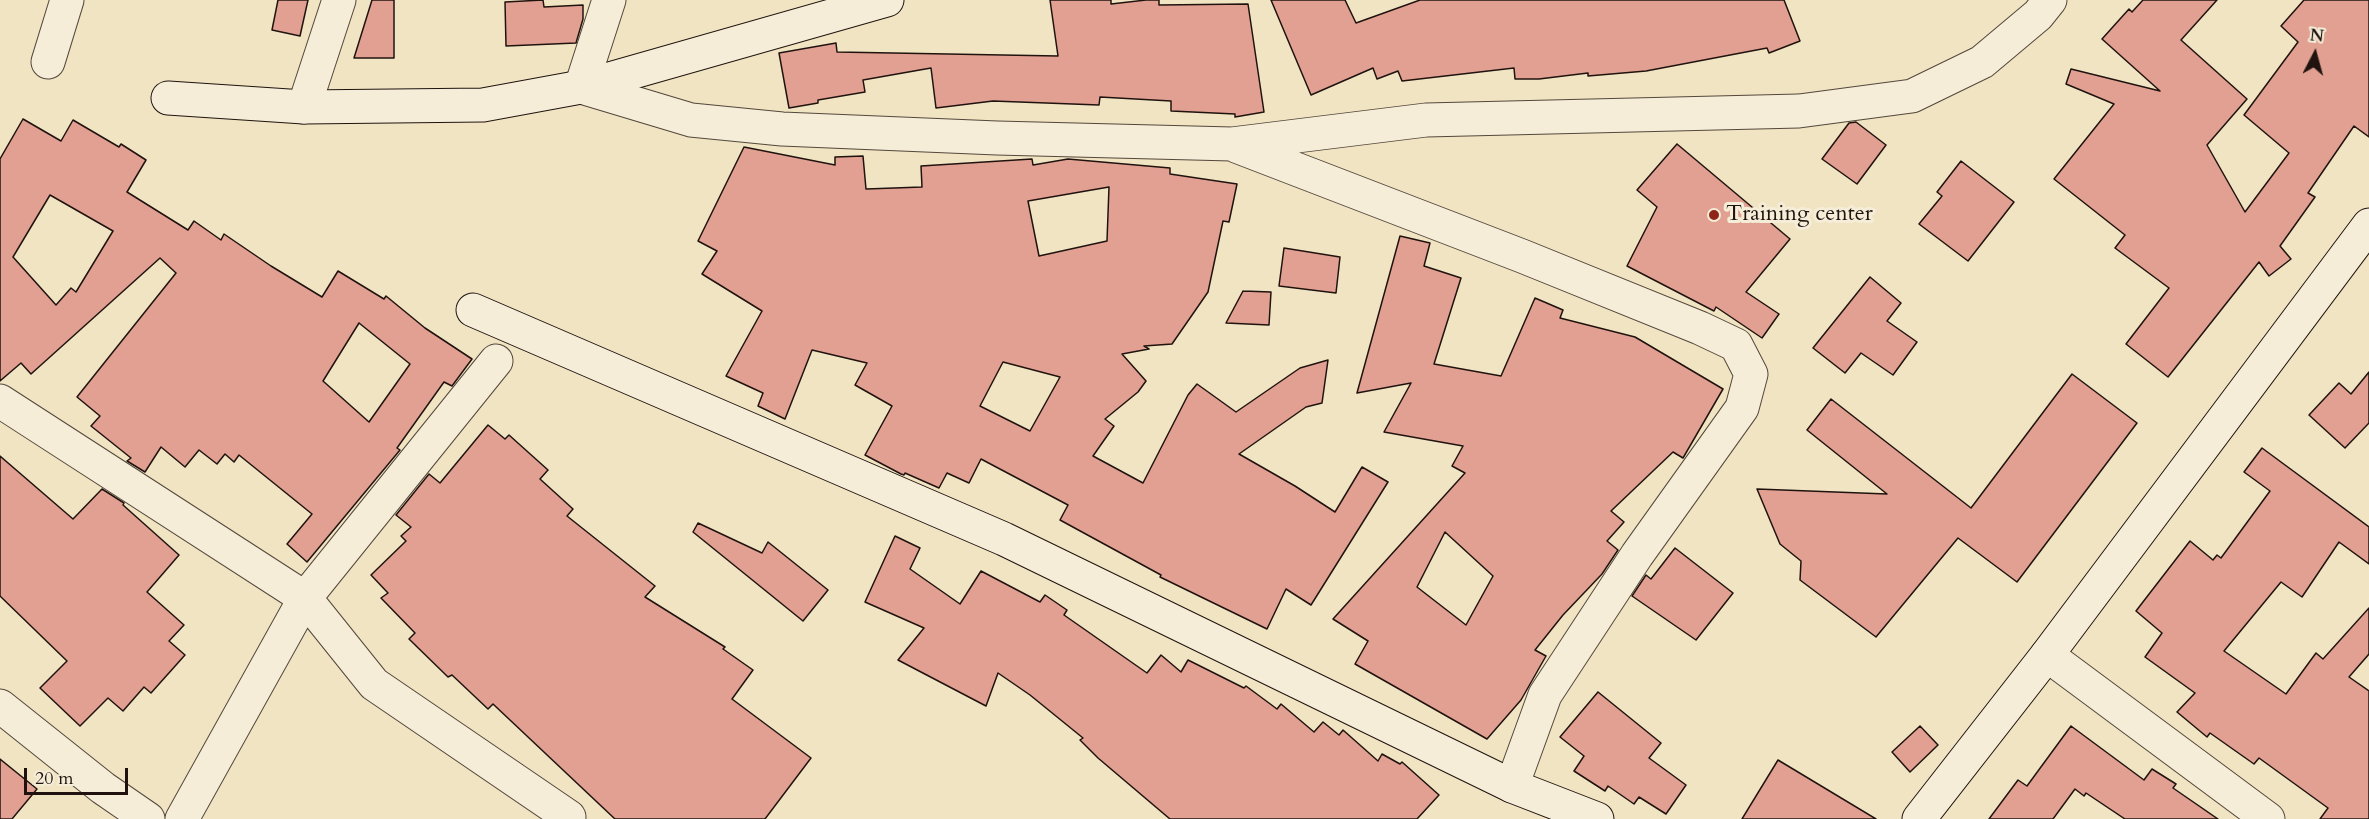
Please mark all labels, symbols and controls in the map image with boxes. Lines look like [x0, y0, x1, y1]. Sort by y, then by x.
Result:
north arrow [2285, 24, 2345, 84]
text: N [2309, 24, 2325, 48]
place label: Training center [1726, 202, 1873, 228]
marker: Training center [1707, 208, 1721, 222]
scale bar [27, 756, 130, 794]
text: 20 m [35, 766, 74, 791]

